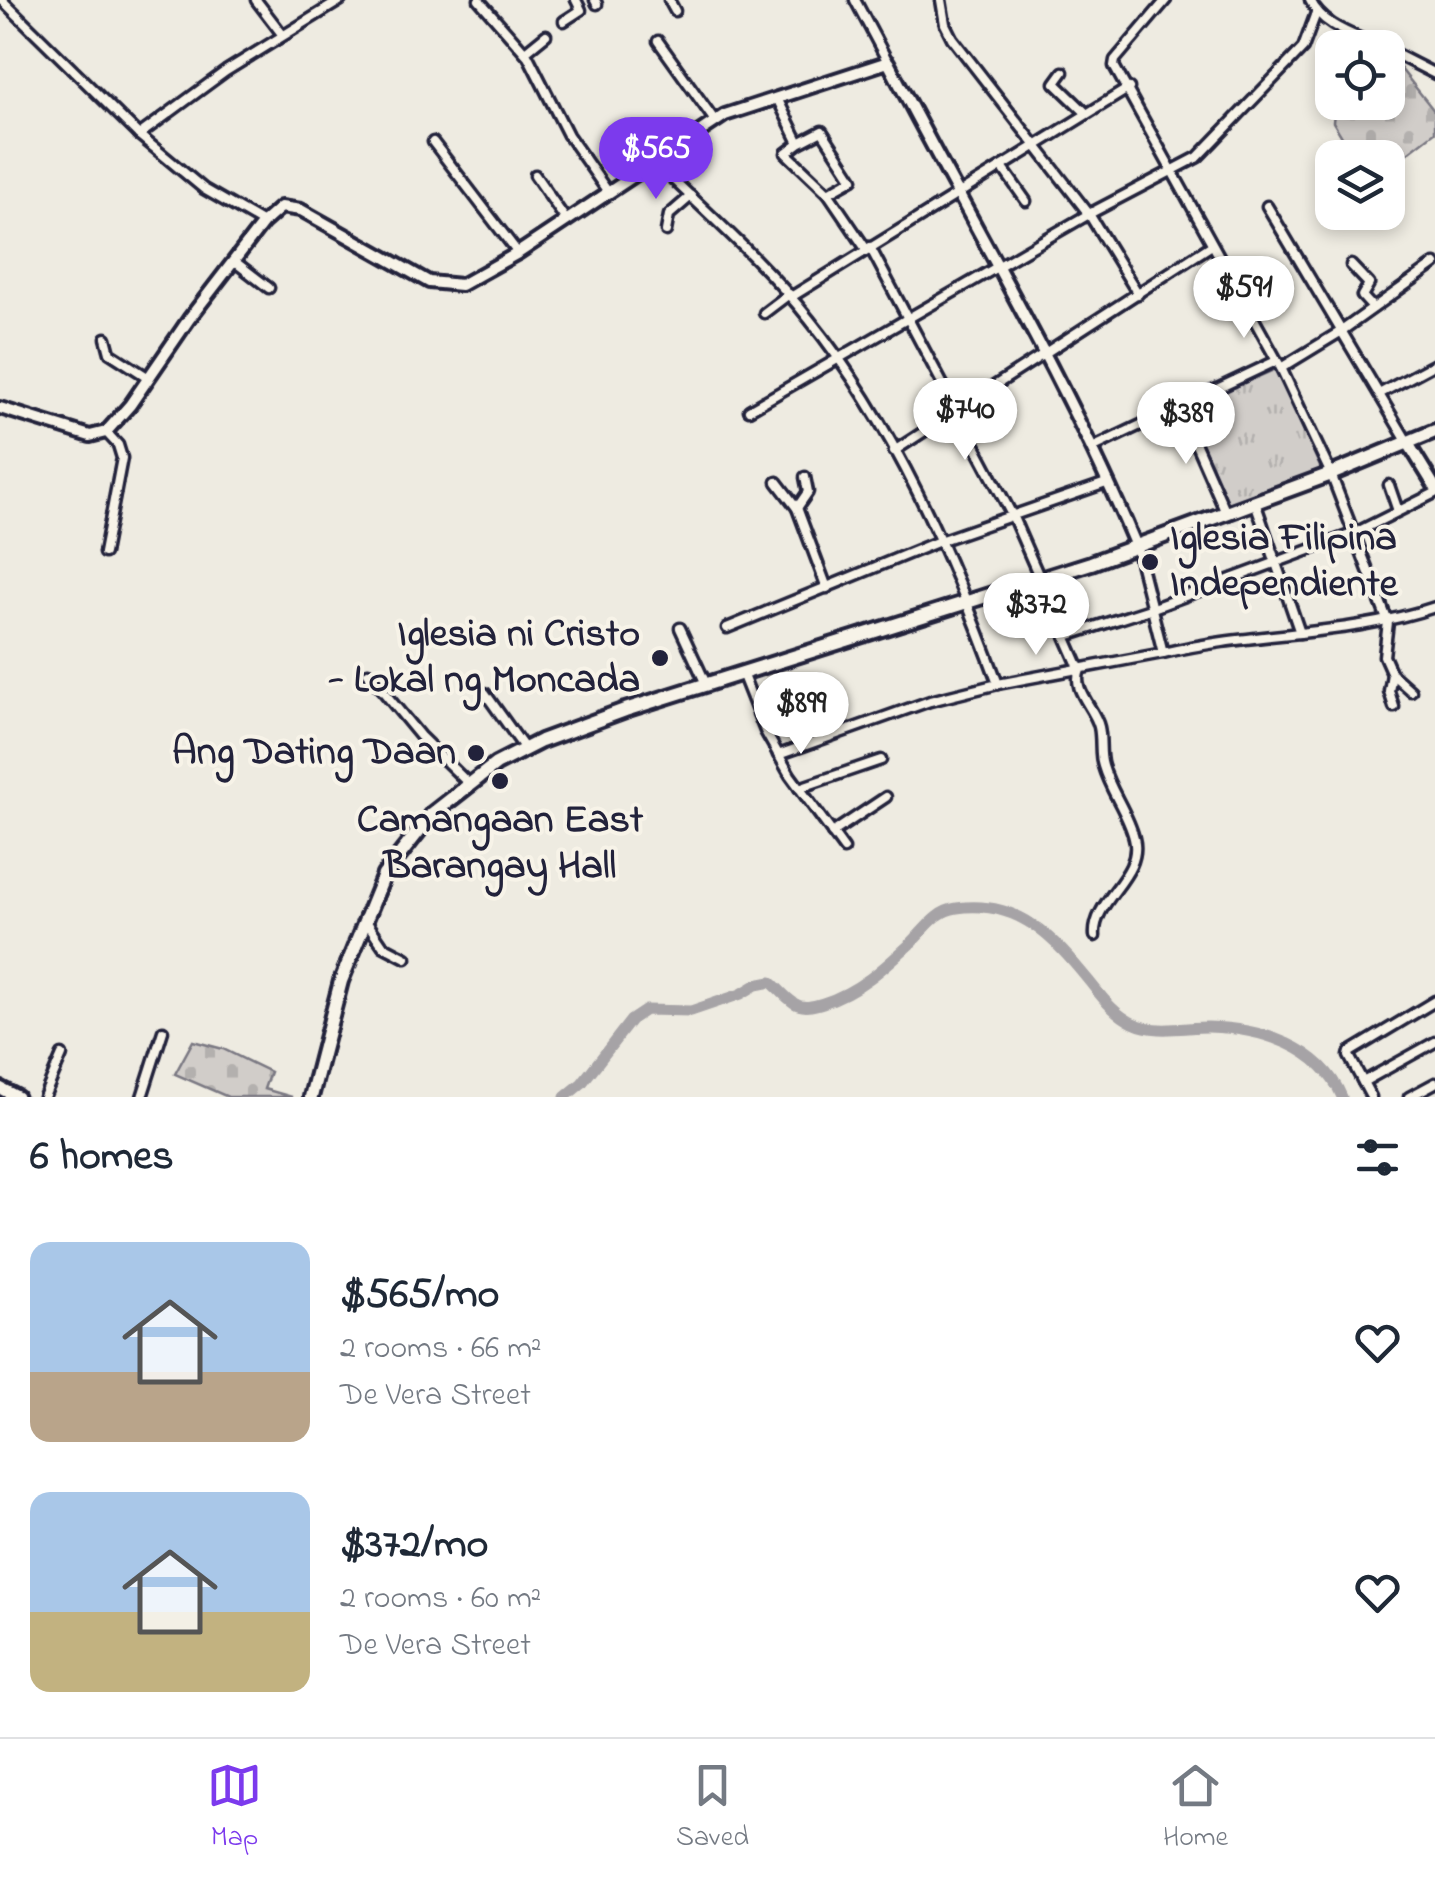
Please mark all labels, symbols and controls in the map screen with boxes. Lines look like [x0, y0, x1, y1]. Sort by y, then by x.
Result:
map controls [1315, 30, 1405, 230]
button: locate [1315, 30, 1405, 120]
pin: $565 [597, 117, 715, 202]
text: $565 [621, 126, 691, 173]
button: layers [1315, 140, 1405, 230]
pin: $591 [1185, 256, 1303, 341]
text: $591 [1215, 265, 1273, 312]
pin: $740 [906, 378, 1024, 463]
pin: $389 [1127, 382, 1245, 467]
text: $740 [935, 387, 995, 434]
text: $389 [1159, 391, 1213, 438]
place label: Iglesia Filipina Independiente [1170, 510, 1399, 615]
marker: Iglesia Filipina Independiente [1139, 551, 1161, 573]
pin: $372 [977, 573, 1095, 658]
text: $372 [1005, 582, 1067, 629]
place label: Iglesia ni Cristo - Lokal ng Moncada [328, 606, 640, 711]
marker: Iglesia ni Cristo - Lokal ng Moncada [649, 647, 671, 669]
pin: $899 [742, 672, 860, 757]
text: $899 [776, 681, 826, 728]
place label: Ang Dating Daan [172, 724, 456, 783]
marker: Ang Dating Daan [465, 742, 487, 764]
marker: Camangaan East Barangay Hall [489, 770, 511, 792]
place label: Camangaan East Barangay Hall [357, 792, 644, 897]
text: 6 homes [30, 1127, 174, 1188]
icon: filters [1350, 1130, 1405, 1185]
text: $565/mo [340, 1265, 499, 1326]
icon: home [110, 1282, 230, 1402]
icon: heart [1350, 1315, 1405, 1370]
text: 2 rooms · 66 m² [340, 1326, 542, 1373]
text: De Vera Street [340, 1373, 531, 1420]
text: $372/mo [340, 1515, 488, 1576]
icon: home [110, 1532, 230, 1652]
icon: heart [1350, 1565, 1405, 1620]
text: 2 rooms · 60 m² [340, 1576, 541, 1623]
text: De Vera Street [340, 1623, 531, 1670]
tab: Map [207, 1758, 262, 1859]
tab: Saved [676, 1758, 749, 1859]
tab: Home [1163, 1758, 1228, 1859]

